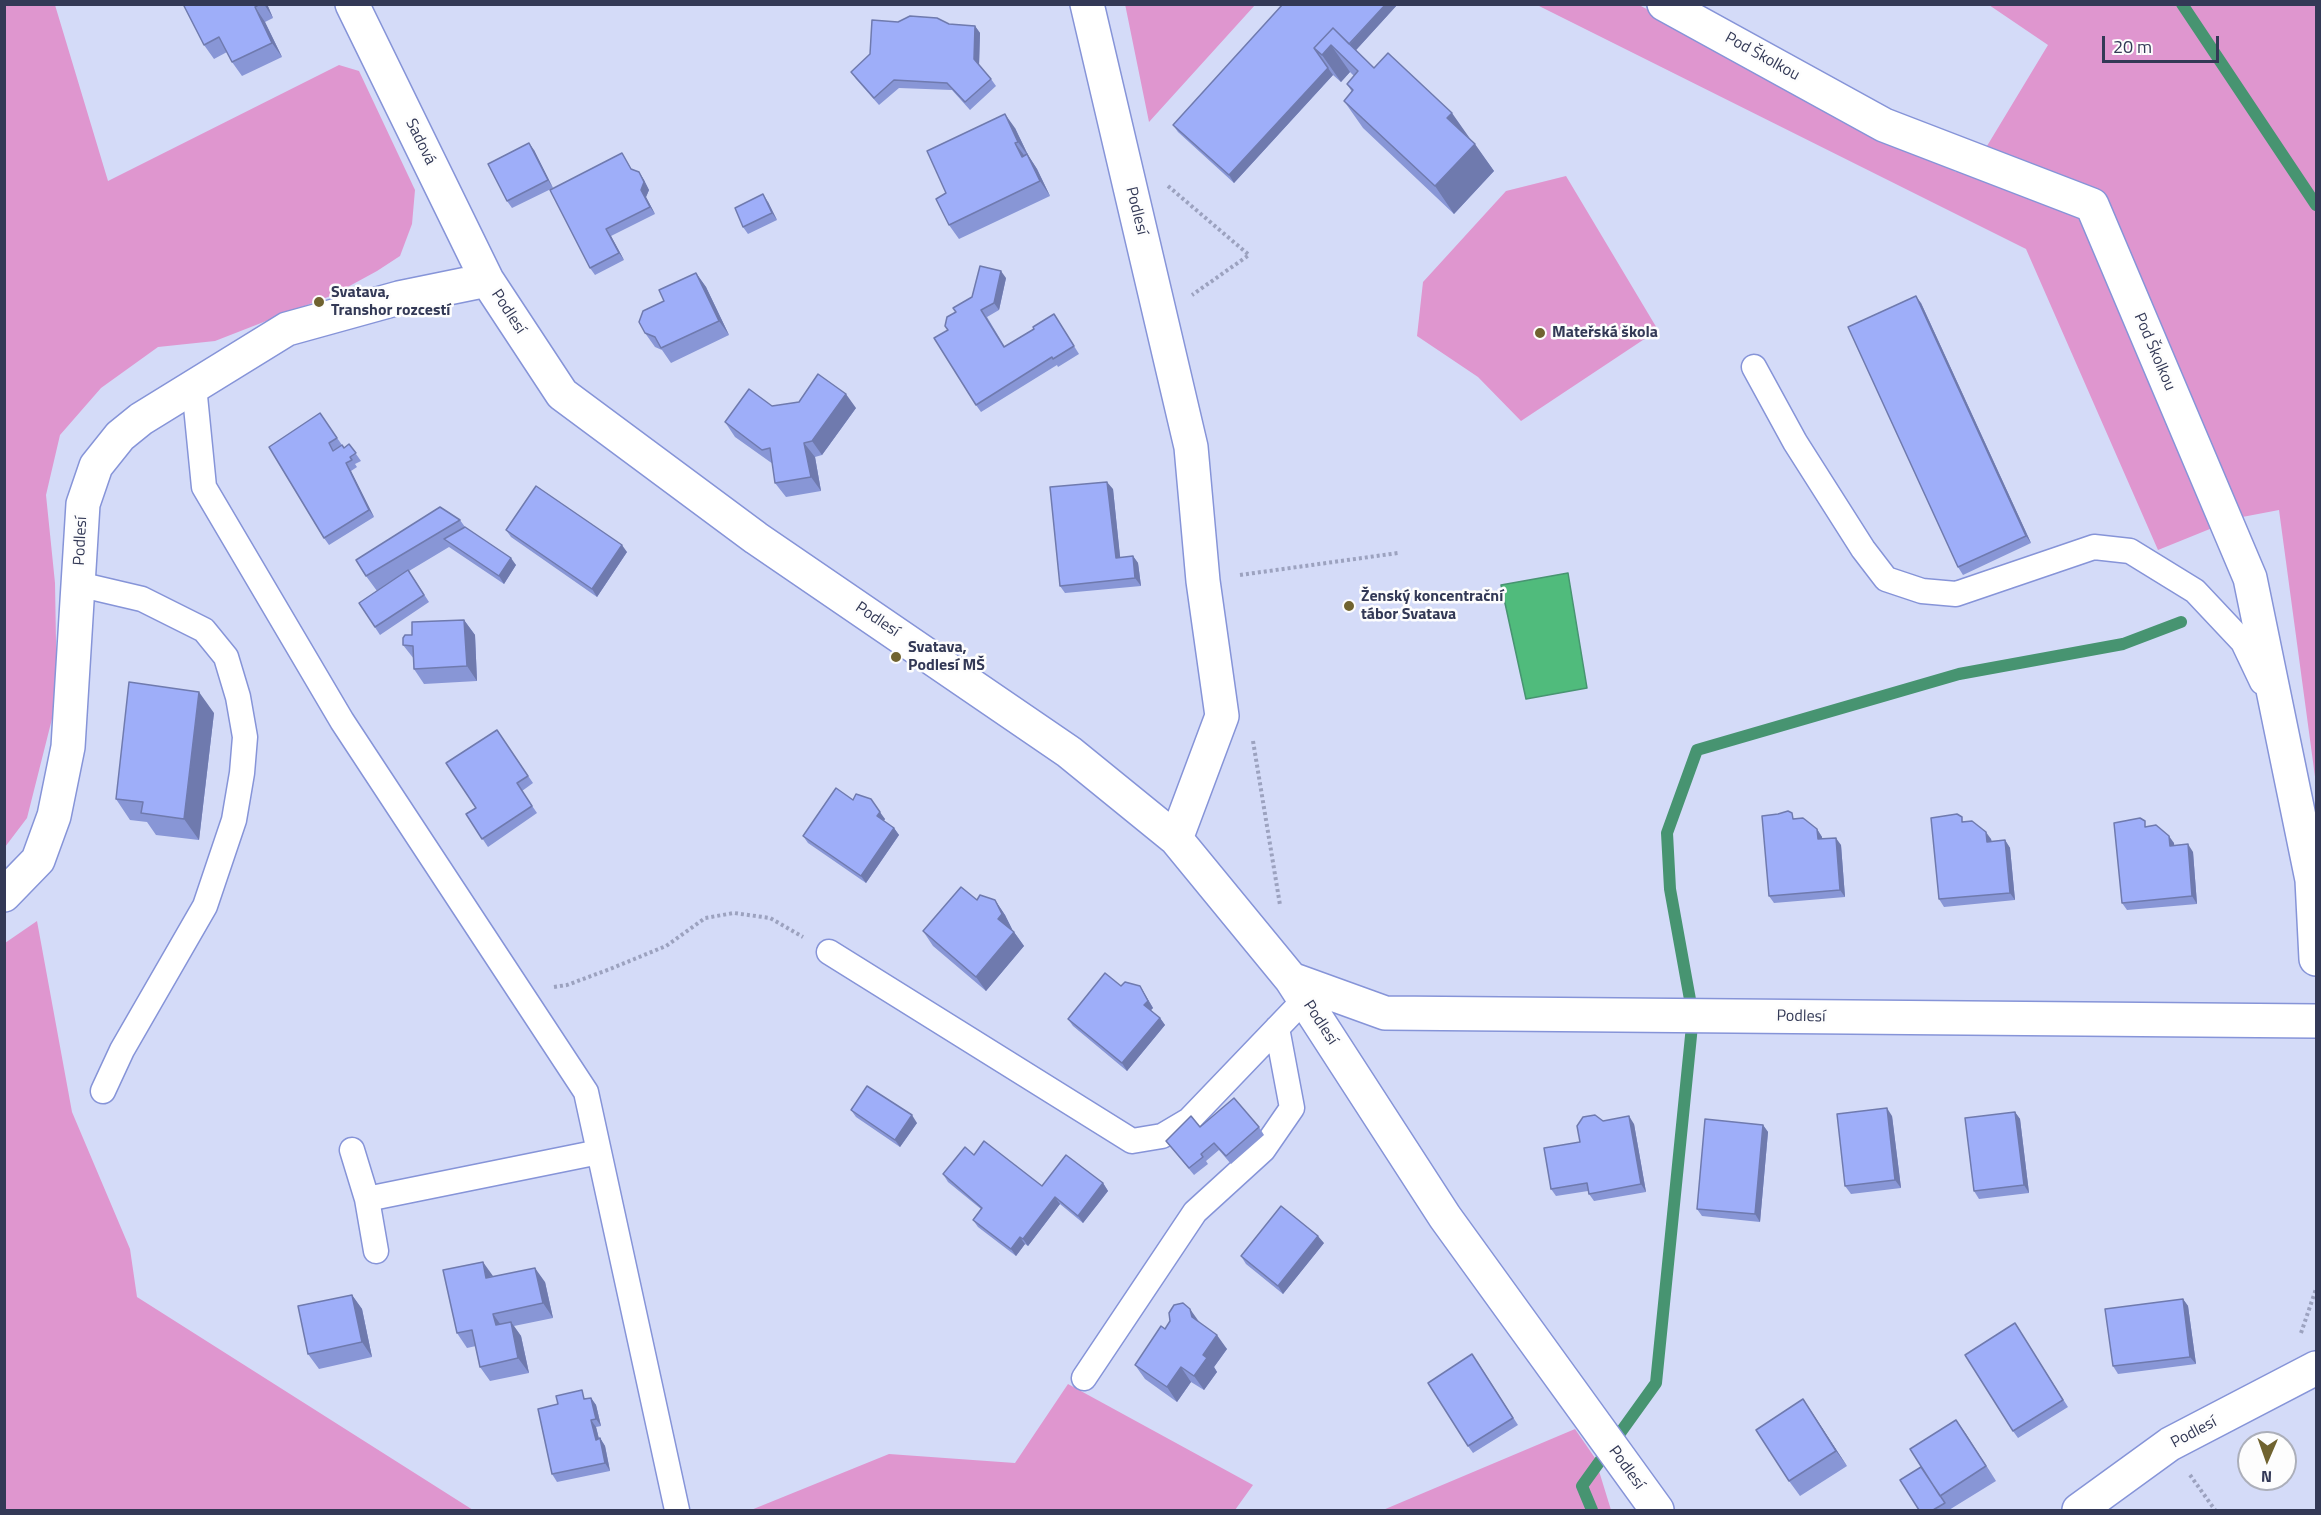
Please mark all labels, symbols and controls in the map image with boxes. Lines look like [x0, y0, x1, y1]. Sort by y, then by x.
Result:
scale bar [2105, 24, 2222, 62]
street label: Pod Školkou [1721, 29, 1803, 85]
text: 20 m [2113, 33, 2152, 60]
street label: Sadová [401, 116, 439, 168]
street label: Podlesí [1121, 185, 1151, 237]
place label: Svatava, Transhor rozcestí [331, 283, 450, 321]
street label: Podlesí [487, 286, 529, 338]
marker: Svatava, Transhor rozcestí [312, 295, 326, 309]
street label: Pod Školkou [2129, 310, 2179, 394]
place label: Mateřská škola [1552, 323, 1658, 343]
marker: Mateřská škola [1533, 326, 1547, 340]
street label: Podlesí [70, 516, 92, 566]
place label: Ženský koncentrační tábor Svatava [1361, 587, 1503, 625]
street label: Podlesí [851, 598, 903, 642]
marker: Ženský koncentrační tábor Svatava [1342, 599, 1356, 613]
place label: Svatava, Podlesí MŠ [908, 638, 985, 676]
marker: Svatava, Podlesí MŠ [889, 650, 903, 664]
street label: Podlesí [1299, 997, 1341, 1049]
street label: Podlesí [1776, 1007, 1826, 1027]
street label: Podlesí [2168, 1413, 2220, 1453]
north arrow [2237, 1431, 2297, 1491]
street label: Podlesí [1604, 1443, 1648, 1493]
text: N [2260, 1465, 2272, 1489]

